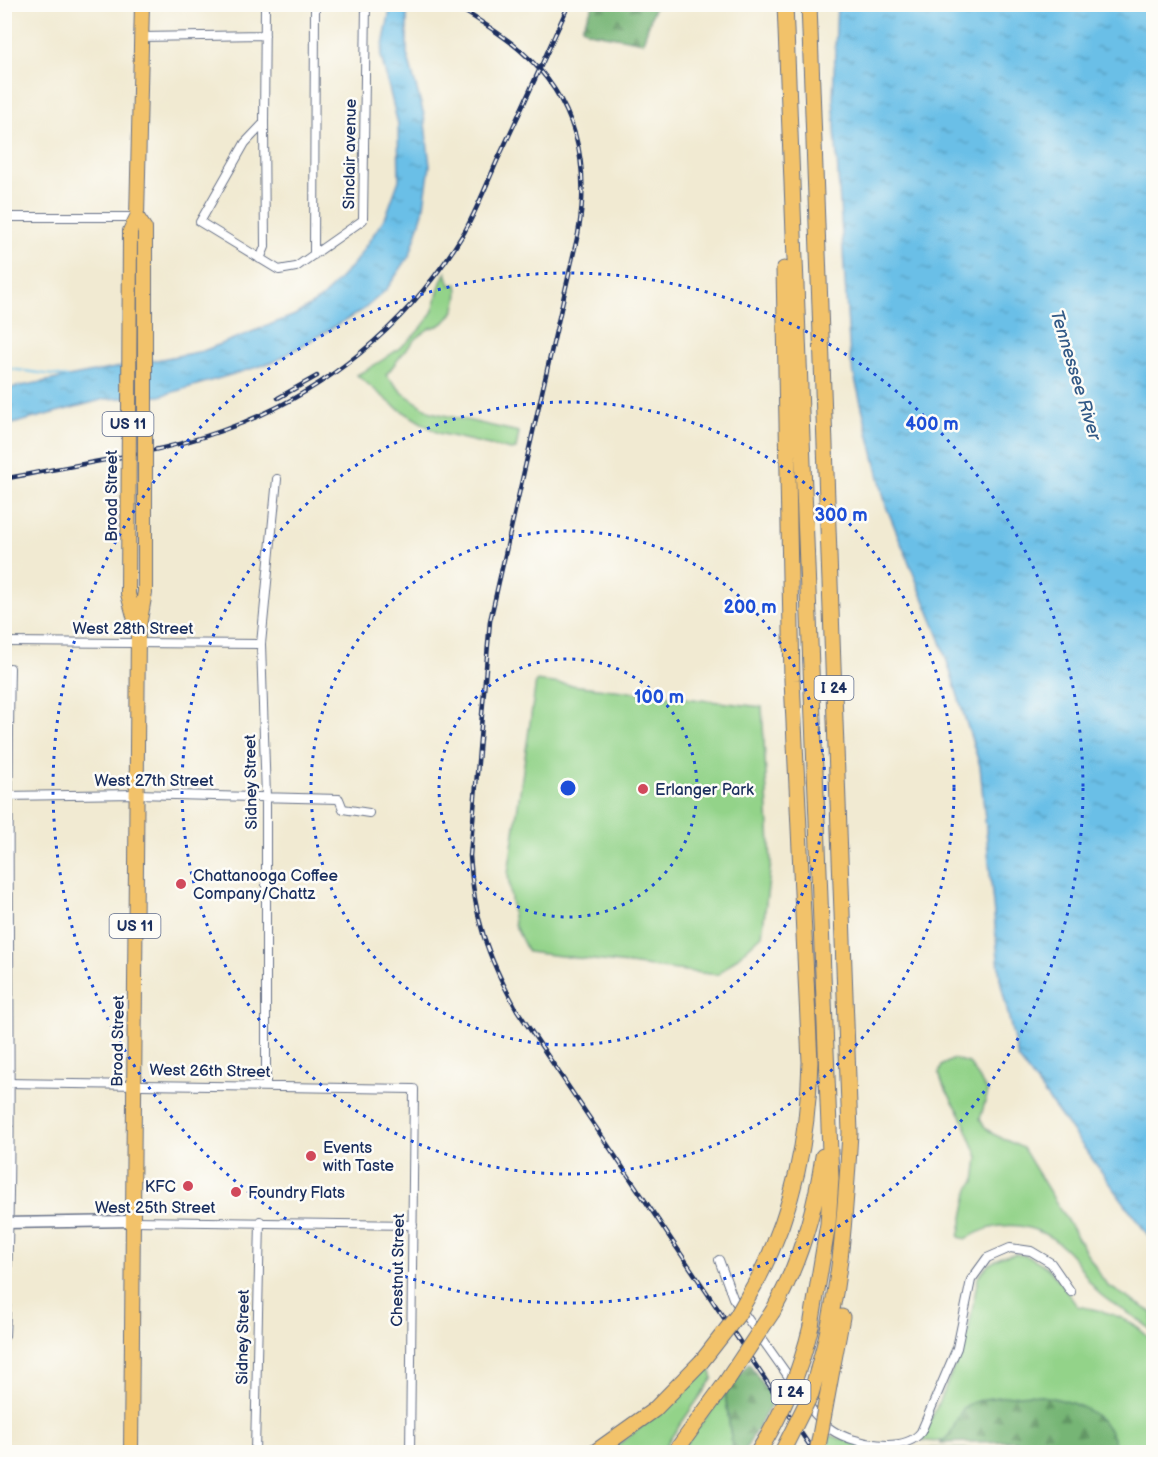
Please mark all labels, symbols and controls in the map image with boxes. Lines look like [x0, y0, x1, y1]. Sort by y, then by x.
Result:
street label: Sinclair avenue [340, 98, 361, 210]
water label: Tennessee River [1046, 308, 1106, 444]
road number: US 11 [102, 412, 154, 436]
text: 400 m [905, 414, 959, 435]
street label: Broad Street [103, 450, 122, 542]
text: 300 m [814, 505, 868, 526]
text: 200 m [723, 597, 777, 618]
street label: West 28th Street [73, 620, 193, 639]
road number: I 24 [814, 676, 854, 700]
text: 100 m [634, 687, 684, 708]
street label: Sidney Street [241, 734, 262, 830]
street label: West 27th Street [94, 772, 214, 791]
centre of rings [558, 778, 578, 798]
place label: Erlanger Park [655, 781, 754, 800]
marker: Erlanger Park [636, 782, 650, 796]
place label: Chattanooga Coffee Company/Chattz [193, 867, 338, 904]
marker: Chattanooga Coffee Company/Chattz [174, 877, 188, 891]
road number: US 11 [110, 914, 160, 938]
street label: Broad Street [108, 995, 129, 1087]
street label: West 26th Street [149, 1061, 271, 1082]
place label: Events with Taste [323, 1139, 394, 1176]
marker: Events with Taste [304, 1149, 318, 1163]
place label: KFC [145, 1178, 176, 1197]
marker: KFC [181, 1179, 195, 1193]
place label: Foundry Flats [248, 1184, 345, 1203]
marker: Foundry Flats [229, 1185, 243, 1199]
street label: West 25th Street [95, 1199, 215, 1218]
street label: Chestnut Street [388, 1213, 409, 1327]
street label: Sidney Street [233, 1289, 254, 1385]
road number: I 24 [772, 1380, 810, 1404]

